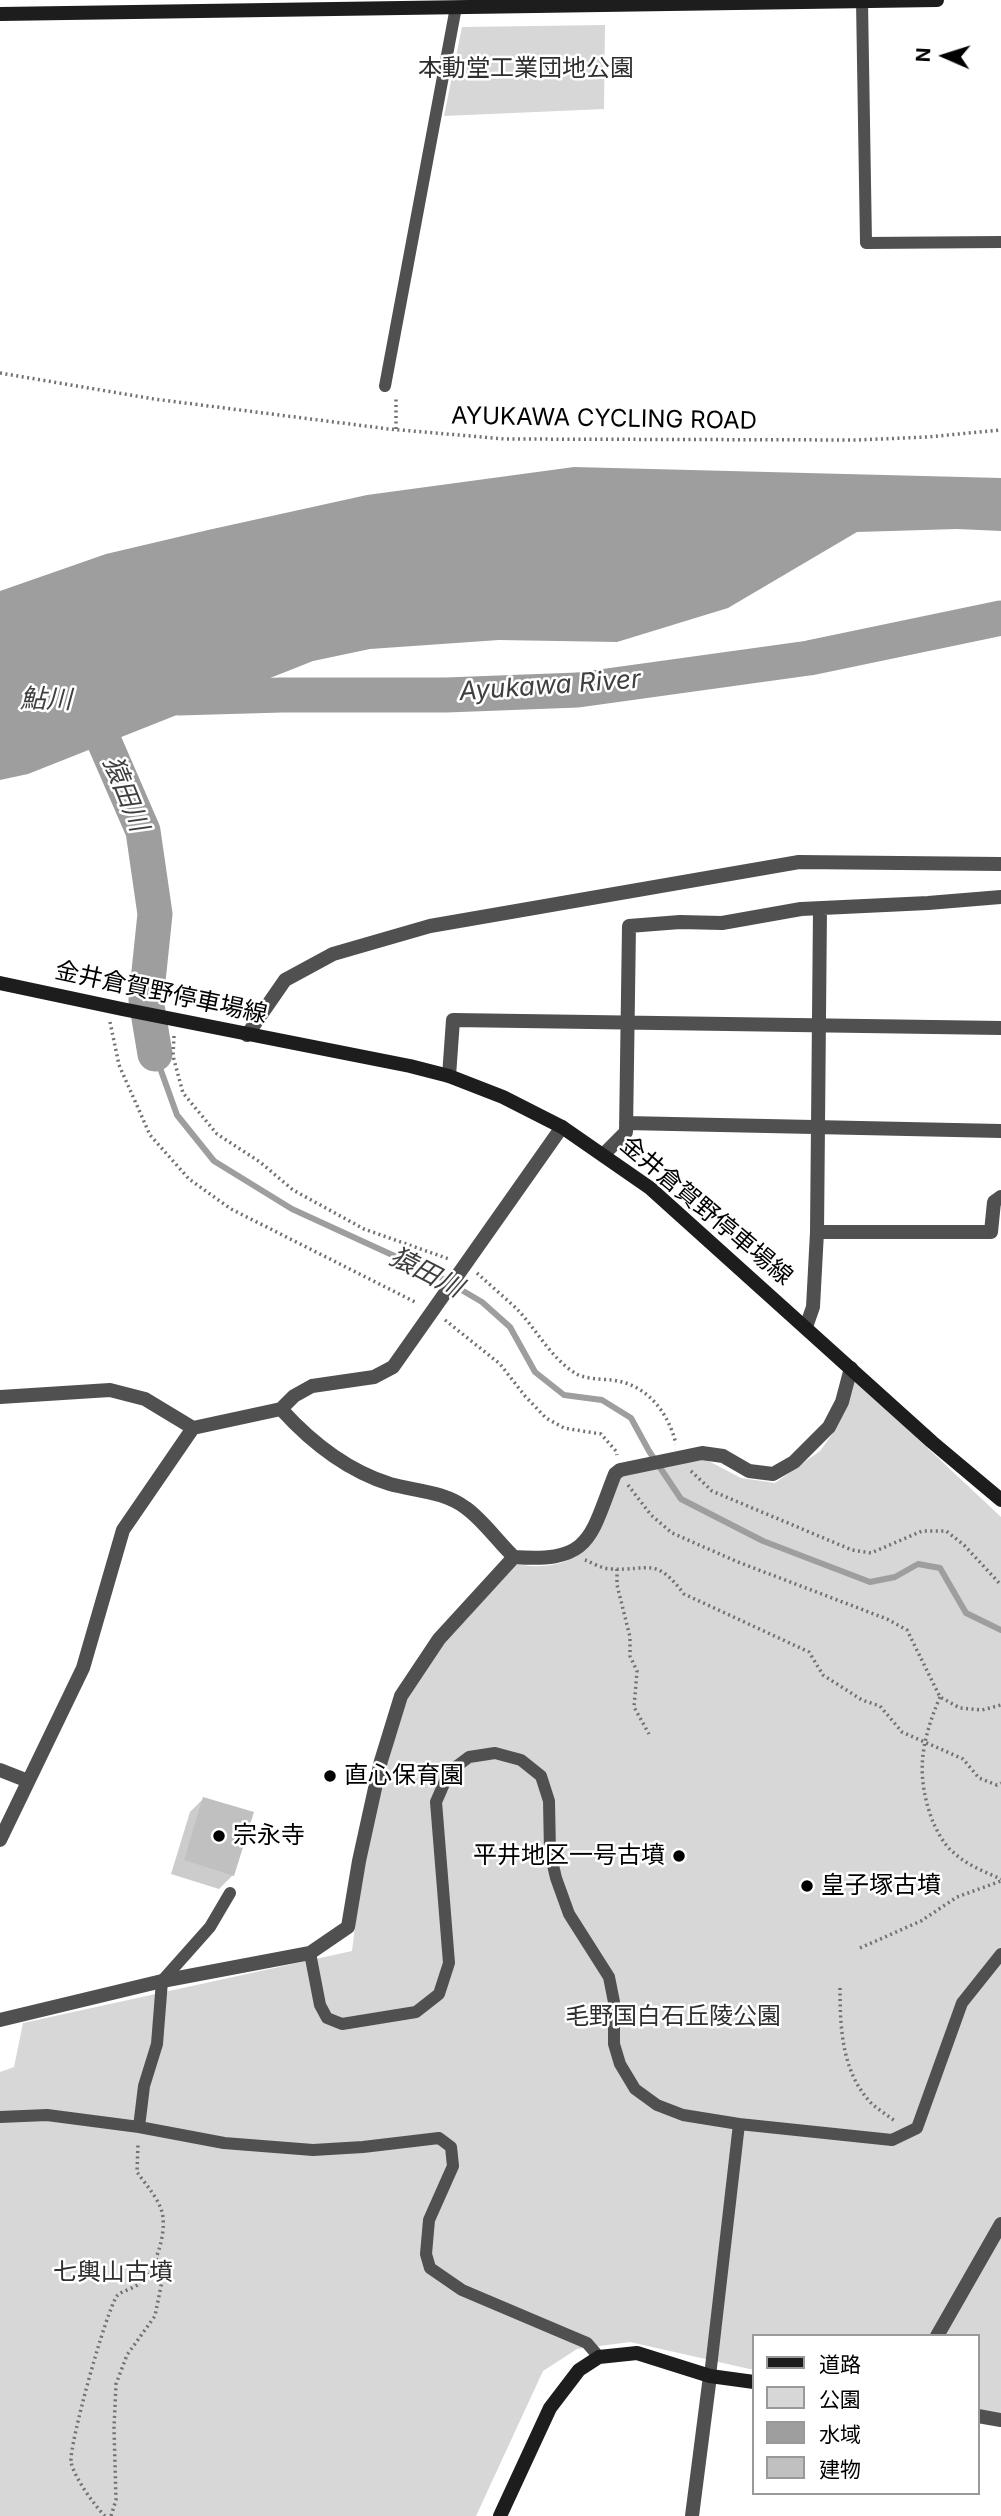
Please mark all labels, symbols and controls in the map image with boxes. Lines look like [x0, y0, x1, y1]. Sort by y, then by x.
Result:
north arrow [910, 21, 980, 91]
text: N [912, 47, 935, 63]
park label: 本動堂工業団地公園 [418, 55, 634, 83]
street label: AYUKAWA CYCLING ROAD [451, 402, 757, 436]
water label: Ayukawa River [458, 664, 642, 708]
water label: 鮎川 [20, 684, 72, 716]
water label: 猿田川 [96, 752, 154, 836]
street label: 金井倉賀野停車場線 [52, 956, 270, 1030]
street label: 金井倉賀野停車場線 [614, 1131, 798, 1291]
water label: 猿田川 [384, 1241, 468, 1305]
place label: 直心保育園 [344, 1762, 464, 1790]
marker: 直心保育園 [322, 1768, 338, 1784]
place label: 宗永寺 [233, 1822, 305, 1850]
marker: 宗永寺 [211, 1828, 227, 1844]
place label: 平井地区一号古墳 [473, 1842, 665, 1870]
marker: 平井地区一号古墳 [671, 1848, 687, 1864]
place label: 皇子塚古墳 [821, 1872, 941, 1900]
marker: 皇子塚古墳 [799, 1878, 815, 1894]
park label: 毛野国白石丘陵公園 [565, 2003, 781, 2031]
park label: 七輿山古墳 [53, 2259, 173, 2287]
legend [752, 2334, 980, 2495]
text: 道路 [819, 2352, 861, 2377]
text: 公園 [819, 2387, 861, 2412]
text: 水域 [819, 2422, 861, 2447]
text: 建物 [819, 2457, 861, 2482]

